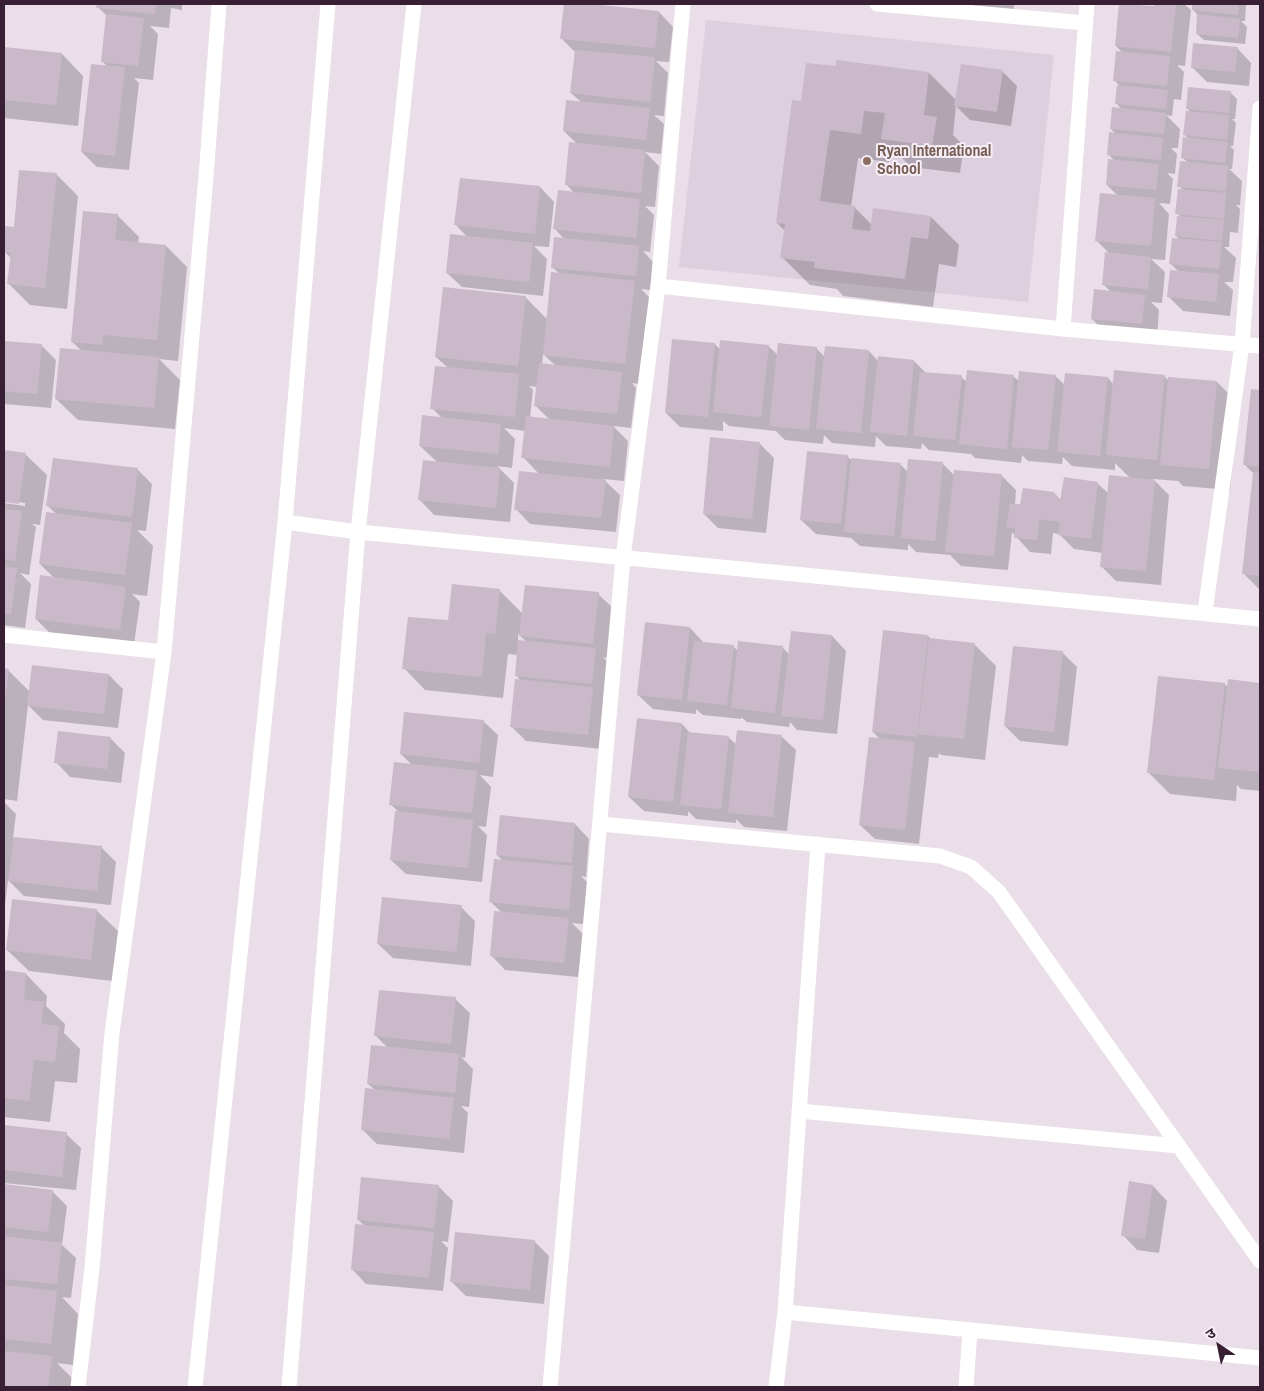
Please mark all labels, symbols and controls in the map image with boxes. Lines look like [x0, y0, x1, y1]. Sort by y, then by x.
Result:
place label: Ryan International School [877, 142, 991, 180]
marker: Ryan International School [861, 155, 873, 167]
north arrow [1194, 1321, 1244, 1371]
text: उ [1202, 1324, 1219, 1343]

